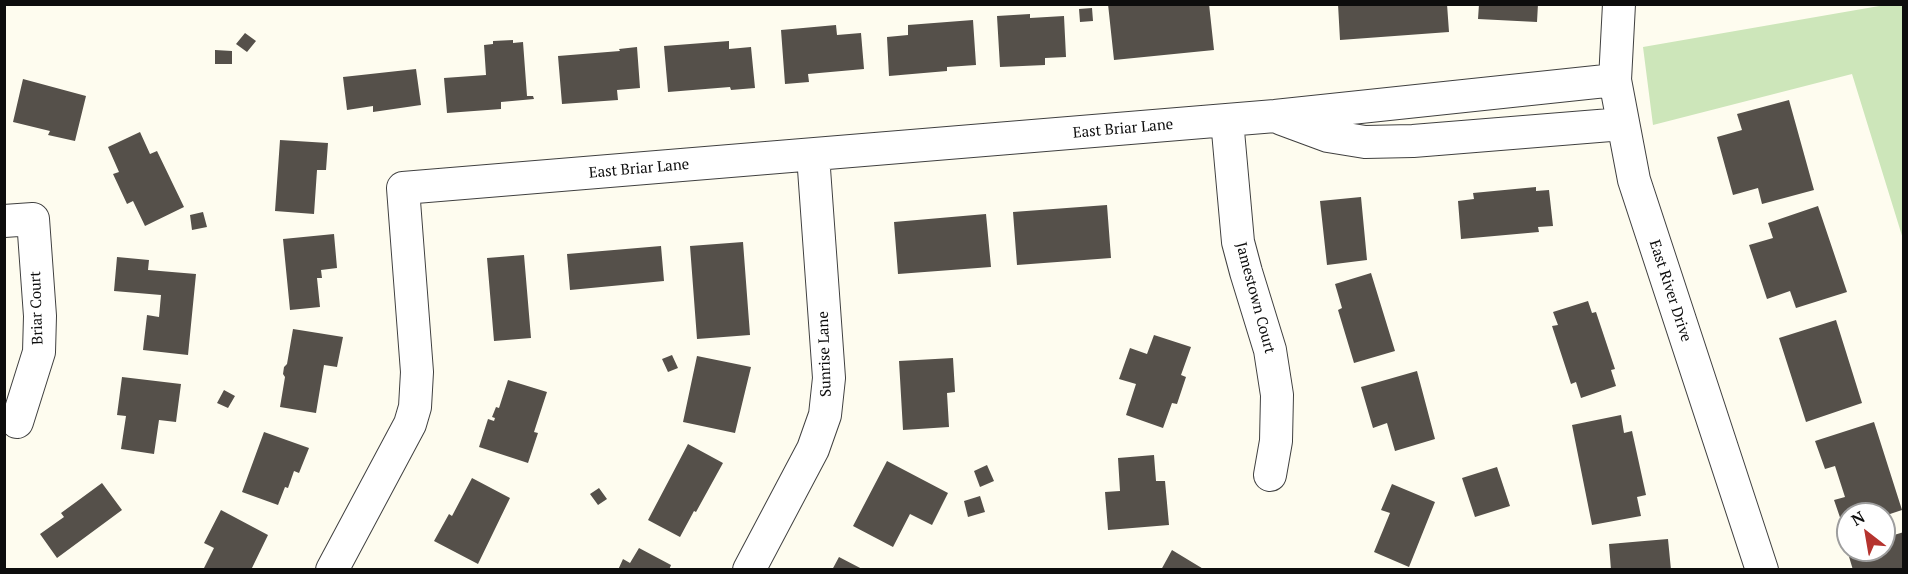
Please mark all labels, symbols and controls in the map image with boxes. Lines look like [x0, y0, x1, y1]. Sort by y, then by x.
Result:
street label: East Briar Lane [1072, 116, 1174, 142]
street label: East Briar Lane [588, 156, 690, 182]
street label: East River Drive [1645, 238, 1695, 344]
street label: Jamestown Court [1232, 240, 1278, 356]
street label: Briar Court [27, 271, 47, 345]
street label: Sunrise Lane [815, 311, 835, 397]
north arrow [1836, 502, 1896, 562]
text: N [1847, 506, 1869, 531]

